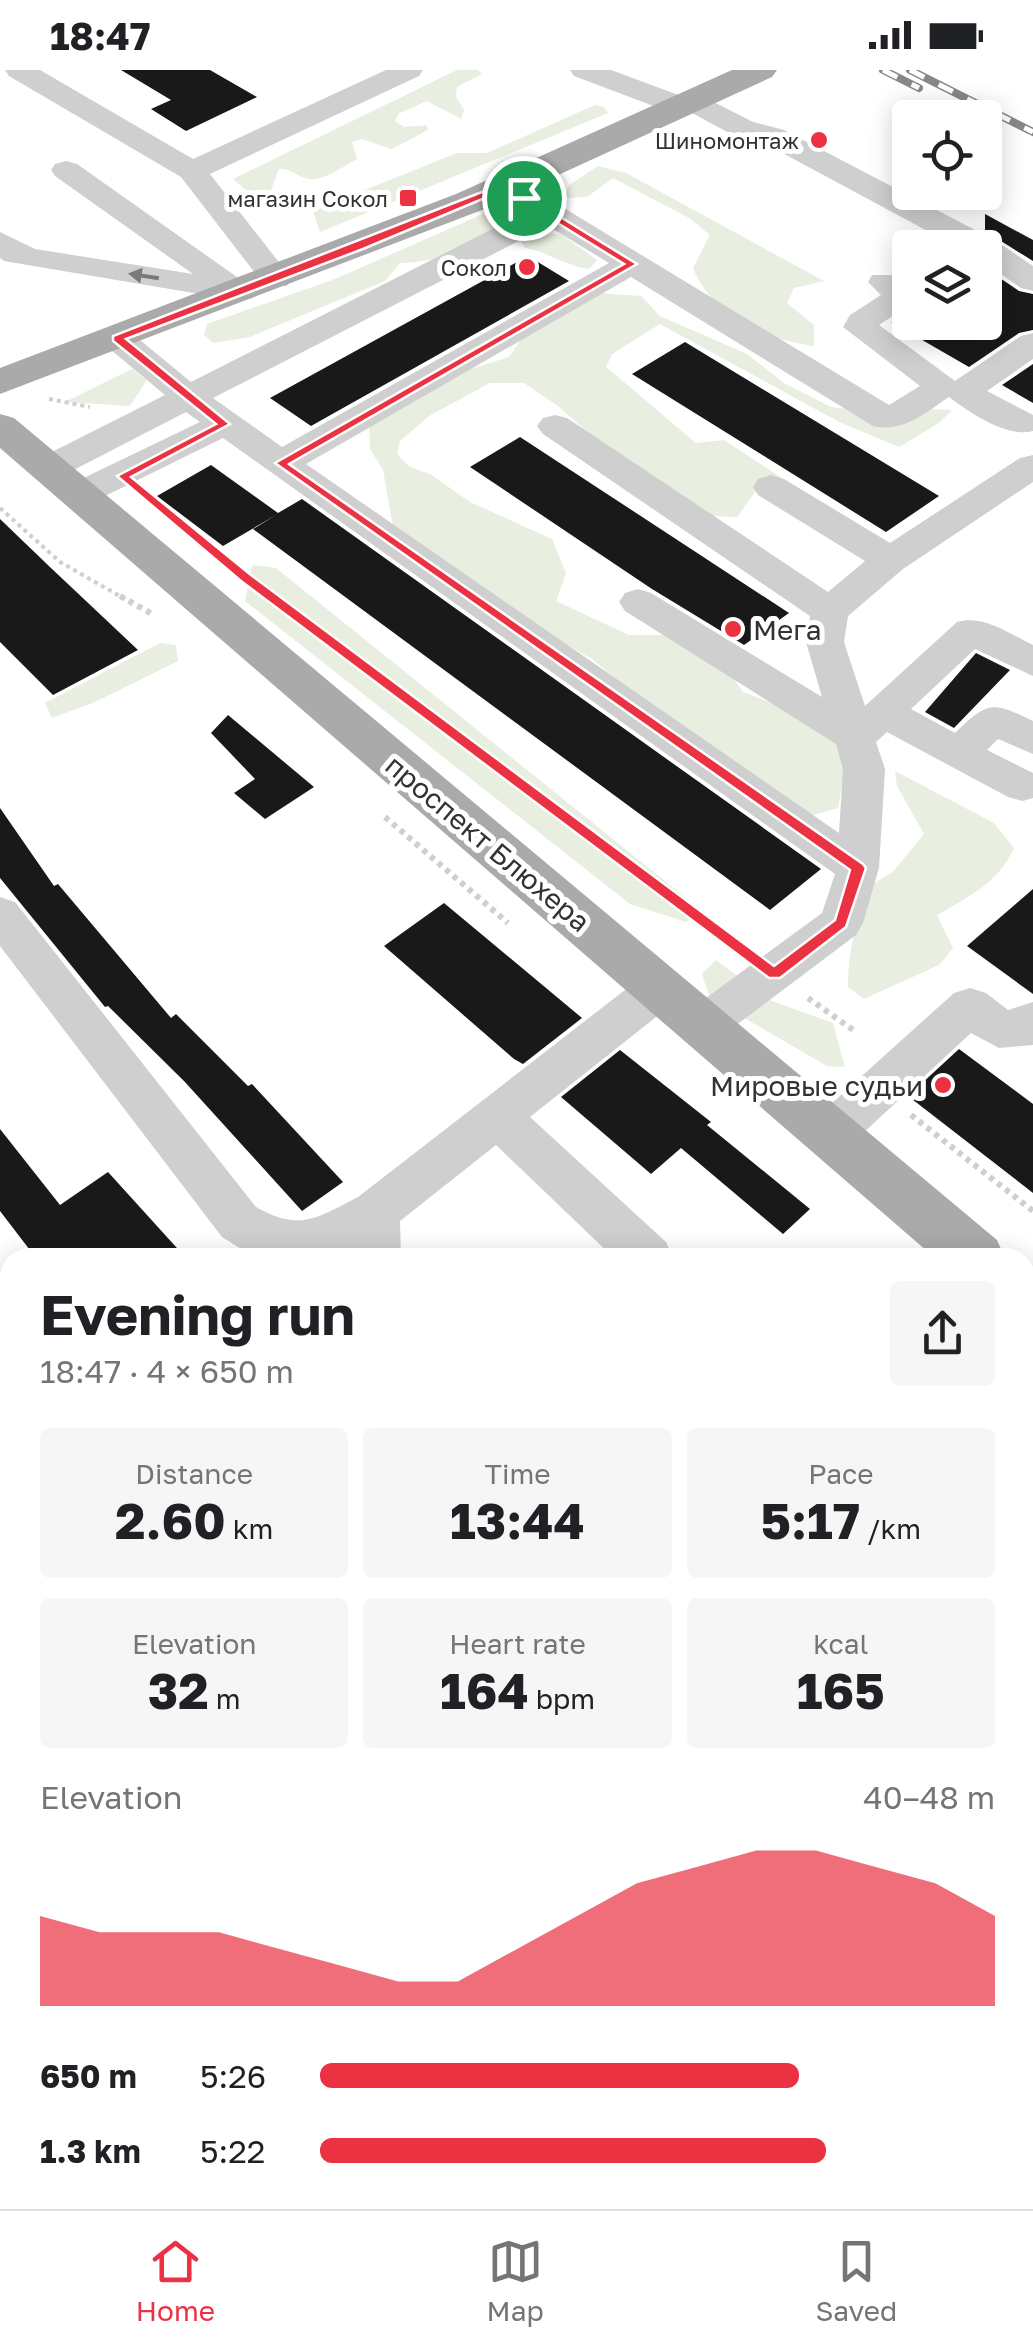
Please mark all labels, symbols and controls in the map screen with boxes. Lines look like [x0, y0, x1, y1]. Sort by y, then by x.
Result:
text: 18:47 [50, 13, 151, 58]
map controls [892, 100, 1002, 340]
button: locate [892, 100, 1002, 210]
place label: Шиномонтаж [655, 127, 799, 154]
marker: Шиномонтаж [808, 129, 830, 151]
pin [482, 156, 567, 241]
icon: arrive [497, 171, 552, 226]
place label: магазин Сокол [228, 185, 388, 212]
marker: магазин Сокол [397, 187, 419, 209]
button: layers [892, 230, 1002, 340]
place label: Сокол [441, 254, 507, 281]
marker: Сокол [516, 256, 538, 278]
one-way arrow [128, 268, 159, 284]
place label: Мега [753, 613, 821, 646]
marker: Мега [722, 618, 744, 640]
street label: проспект Блюхера [379, 748, 597, 938]
place label: Мировые судьи [710, 1069, 923, 1102]
marker: Мировые судьи [932, 1074, 954, 1096]
text: Evening run [40, 1281, 355, 1347]
button: share [890, 1281, 995, 1386]
text: 18:47 · 4 × 650 m [40, 1352, 294, 1390]
text: Distance [135, 1457, 253, 1490]
text: Time [485, 1457, 550, 1490]
text: Pace [808, 1457, 874, 1490]
text: 2.60 [115, 1490, 226, 1550]
text: 13:44 [450, 1490, 585, 1550]
text: 5:17 [761, 1490, 860, 1550]
text: km [226, 1512, 273, 1545]
text: /km [860, 1512, 921, 1545]
text: Elevation [132, 1627, 256, 1660]
text: Heart rate [449, 1627, 586, 1660]
text: kcal [813, 1627, 868, 1660]
text: 32 [148, 1660, 209, 1720]
text: 164 [440, 1660, 529, 1720]
text: 165 [797, 1660, 885, 1720]
text: m [209, 1682, 241, 1715]
text: bpm [529, 1682, 595, 1715]
text: Elevation [40, 1778, 182, 1816]
text: 40–48 m [863, 1778, 995, 1816]
text: 650 m [40, 2057, 137, 2095]
text: 5:26 [200, 2057, 266, 2095]
text: 1.3 km [40, 2132, 141, 2170]
text: 5:22 [200, 2132, 265, 2170]
tab: Home [136, 2234, 215, 2327]
tab: Map [487, 2234, 544, 2327]
tab: Saved [815, 2234, 897, 2327]

